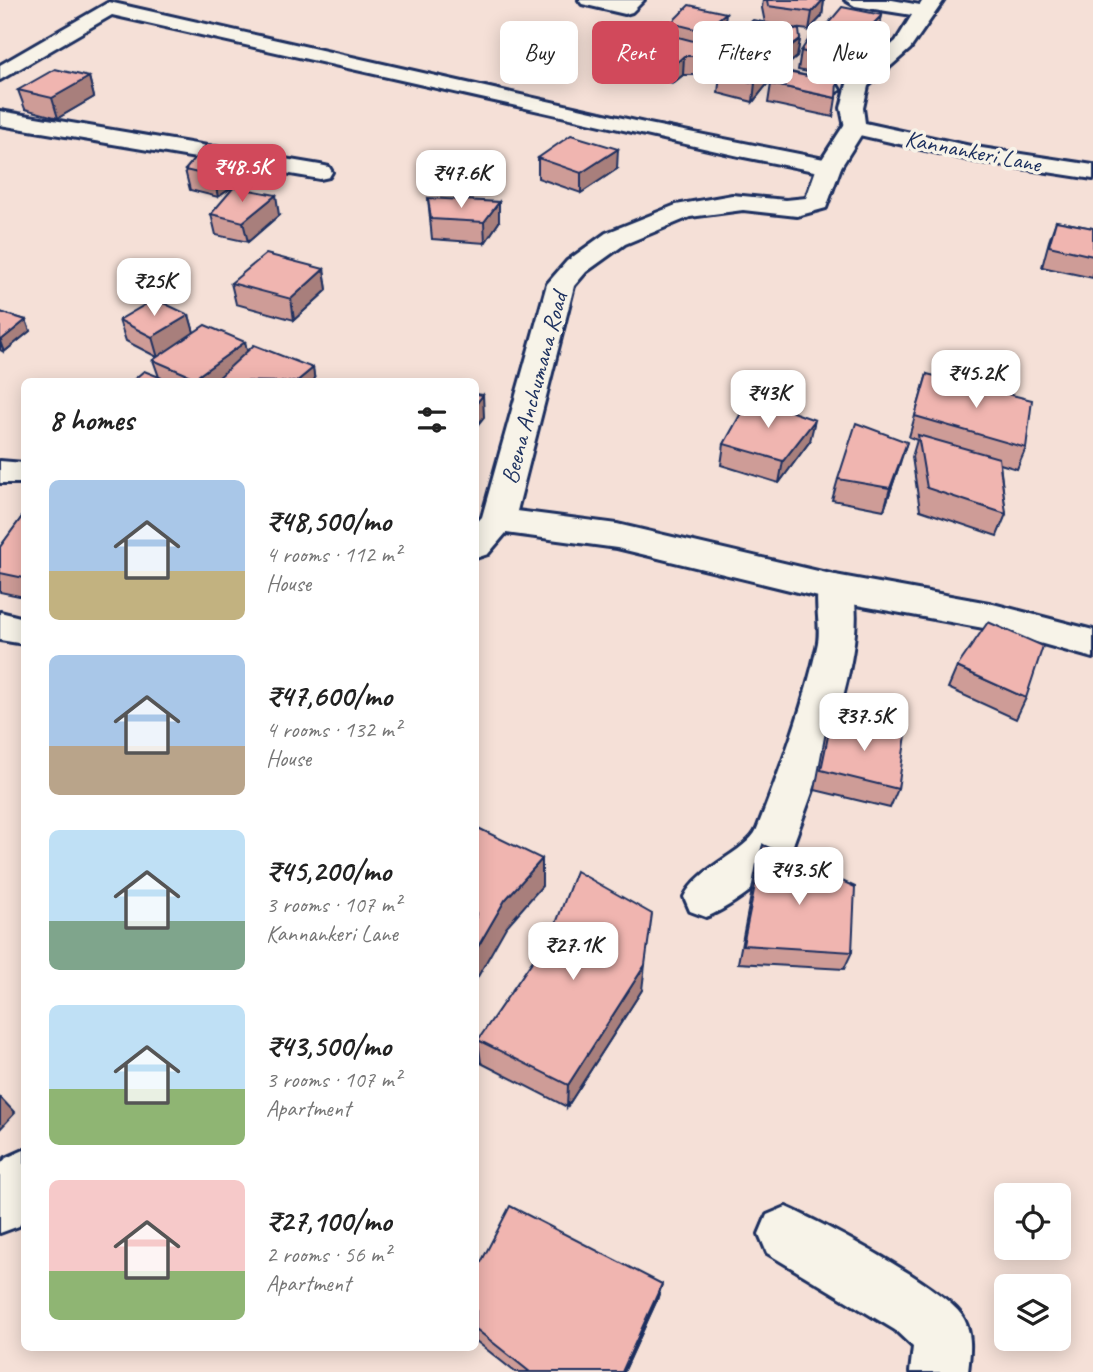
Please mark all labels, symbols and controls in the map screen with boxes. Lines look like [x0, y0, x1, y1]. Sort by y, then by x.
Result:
chip: Buy [500, 21, 578, 84]
chip: Rent [592, 21, 679, 84]
chip: Filters [693, 21, 793, 84]
chip: New [807, 21, 890, 84]
street label: Kannankeri Lane [903, 123, 1045, 179]
pin: ₹48.5K [185, 144, 299, 204]
pin: ₹47.6K [404, 150, 518, 210]
text: ₹48.5K [213, 152, 271, 181]
text: ₹47.6K [432, 158, 490, 187]
pin: ₹25K [113, 258, 195, 318]
text: ₹25K [133, 266, 175, 295]
street label: Beena Anchumana Road [494, 285, 575, 487]
pin: ₹45.2K [919, 350, 1033, 410]
text: ₹45.2K [947, 358, 1005, 387]
pin: ₹43K [727, 370, 809, 430]
text: ₹43K [747, 378, 789, 407]
text: 8 homes [49, 401, 134, 439]
icon: filters [413, 401, 451, 439]
text: ₹48,500/mo [266, 502, 391, 540]
icon: home [105, 508, 189, 592]
text: 4 rooms · 112 m² [266, 540, 401, 569]
text: House [266, 569, 311, 598]
text: ₹47,600/mo [266, 677, 392, 715]
icon: home [105, 683, 189, 767]
pin: ₹37.5K [807, 694, 921, 753]
text: ₹37.5K [835, 701, 893, 730]
text: 4 rooms · 132 m² [266, 715, 401, 744]
text: House [266, 744, 311, 773]
pin: ₹43.5K [742, 848, 856, 907]
text: ₹45,200/mo [266, 852, 391, 890]
text: ₹43.5K [770, 855, 828, 884]
icon: home [105, 858, 189, 942]
text: 3 rooms · 107 m² [266, 890, 401, 919]
text: Kannankeri Lane [266, 919, 398, 948]
pin: ₹27.1K [516, 922, 630, 982]
text: ₹27.1K [544, 930, 602, 959]
text: ₹43,500/mo [266, 1027, 391, 1065]
icon: home [105, 1033, 189, 1117]
text: 3 rooms · 107 m² [266, 1065, 401, 1094]
text: Apartment [266, 1094, 351, 1123]
map controls [994, 1183, 1071, 1351]
button: locate [994, 1183, 1071, 1260]
text: ₹27,100/mo [266, 1202, 391, 1240]
icon: home [105, 1208, 189, 1292]
text: 2 rooms · 56 m² [266, 1240, 390, 1269]
text: Apartment [266, 1269, 351, 1298]
button: layers [994, 1274, 1071, 1351]

